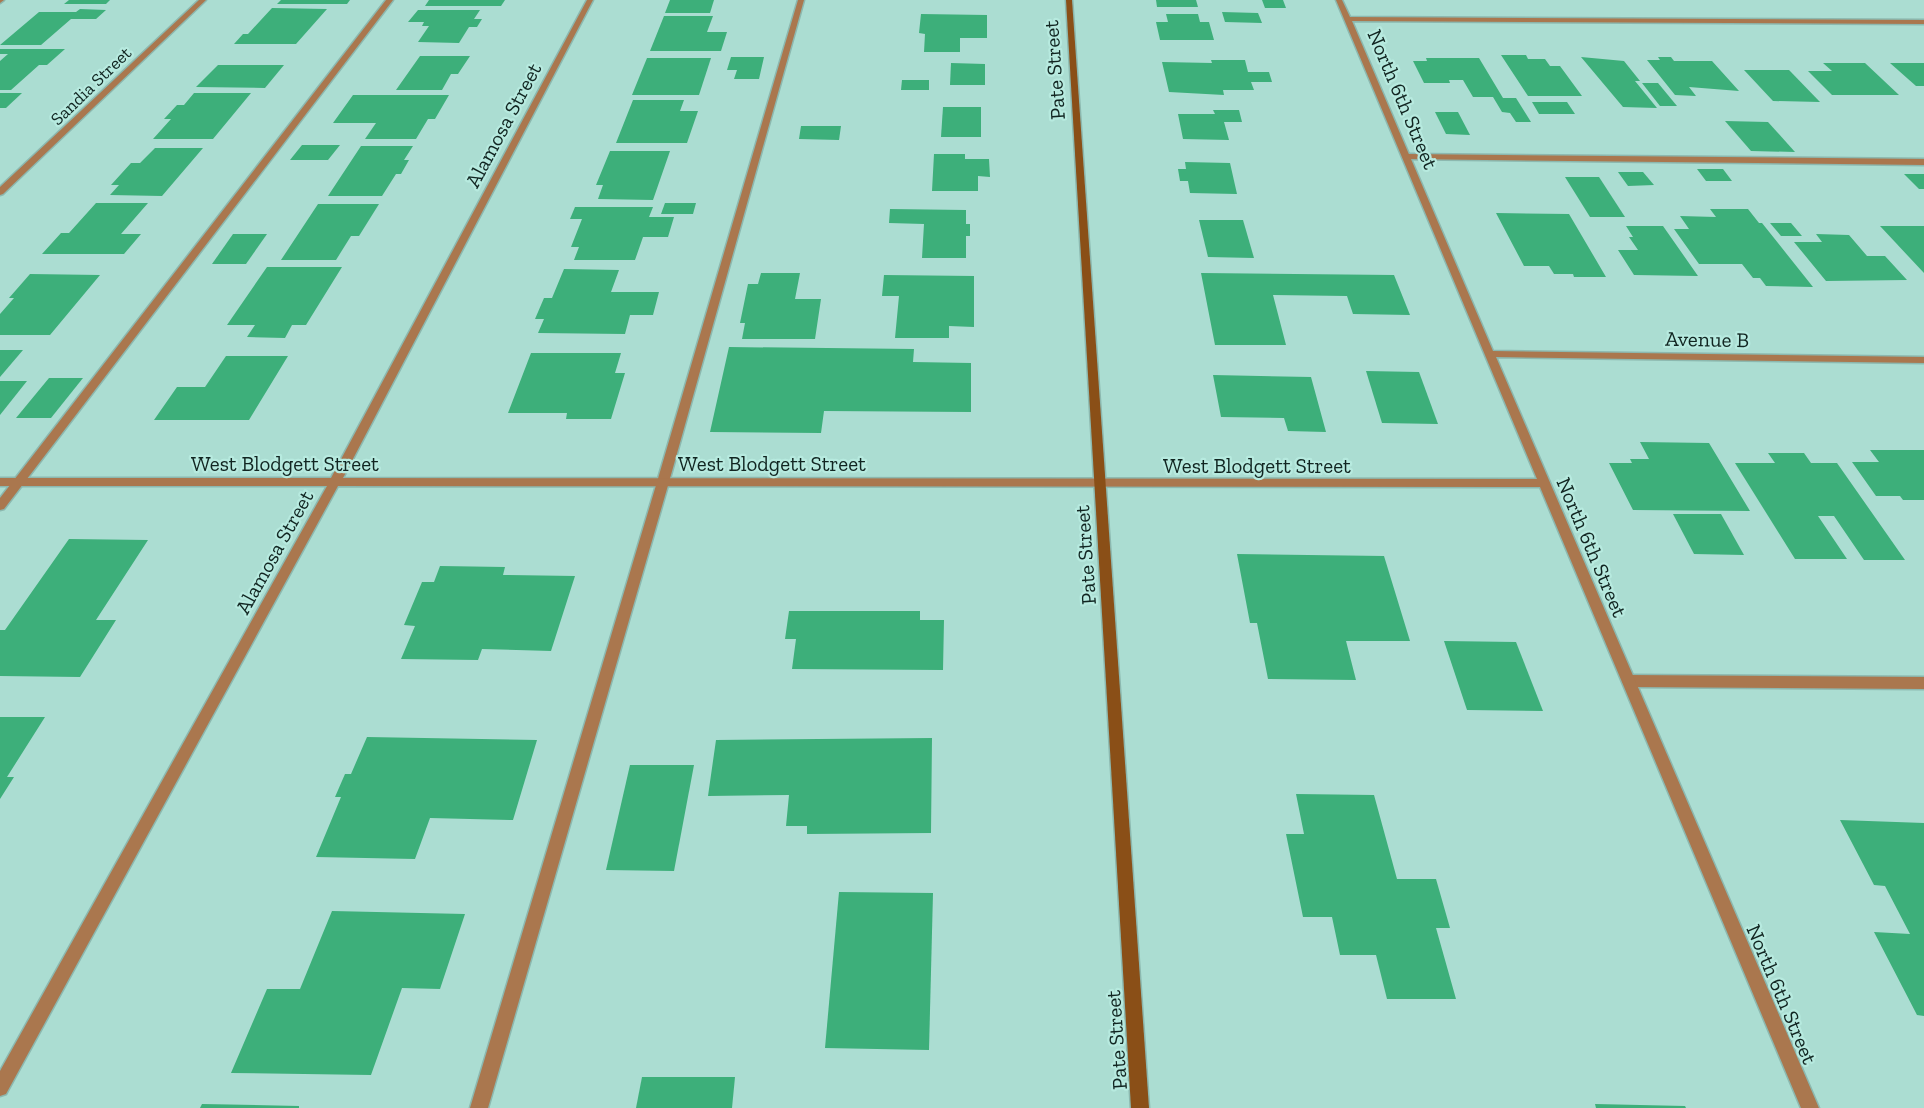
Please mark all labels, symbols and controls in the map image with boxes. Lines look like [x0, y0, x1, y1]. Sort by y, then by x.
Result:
street label: Pate Street [1038, 19, 1070, 121]
street label: North 6th Street [1362, 25, 1444, 173]
street label: Sandia Street [46, 42, 136, 130]
street label: Alamosa Street [460, 58, 546, 192]
street label: Avenue B [1665, 326, 1749, 352]
street label: West Blodgett Street [191, 451, 379, 476]
street label: West Blodgett Street [678, 451, 866, 476]
street label: West Blodgett Street [1163, 453, 1351, 478]
street label: North 6th Street [1551, 473, 1633, 621]
street label: Alamosa Street [230, 486, 318, 618]
street label: Pate Street [1069, 504, 1101, 606]
street label: North 6th Street [1741, 920, 1823, 1068]
street label: Pate Street [1100, 989, 1132, 1091]

